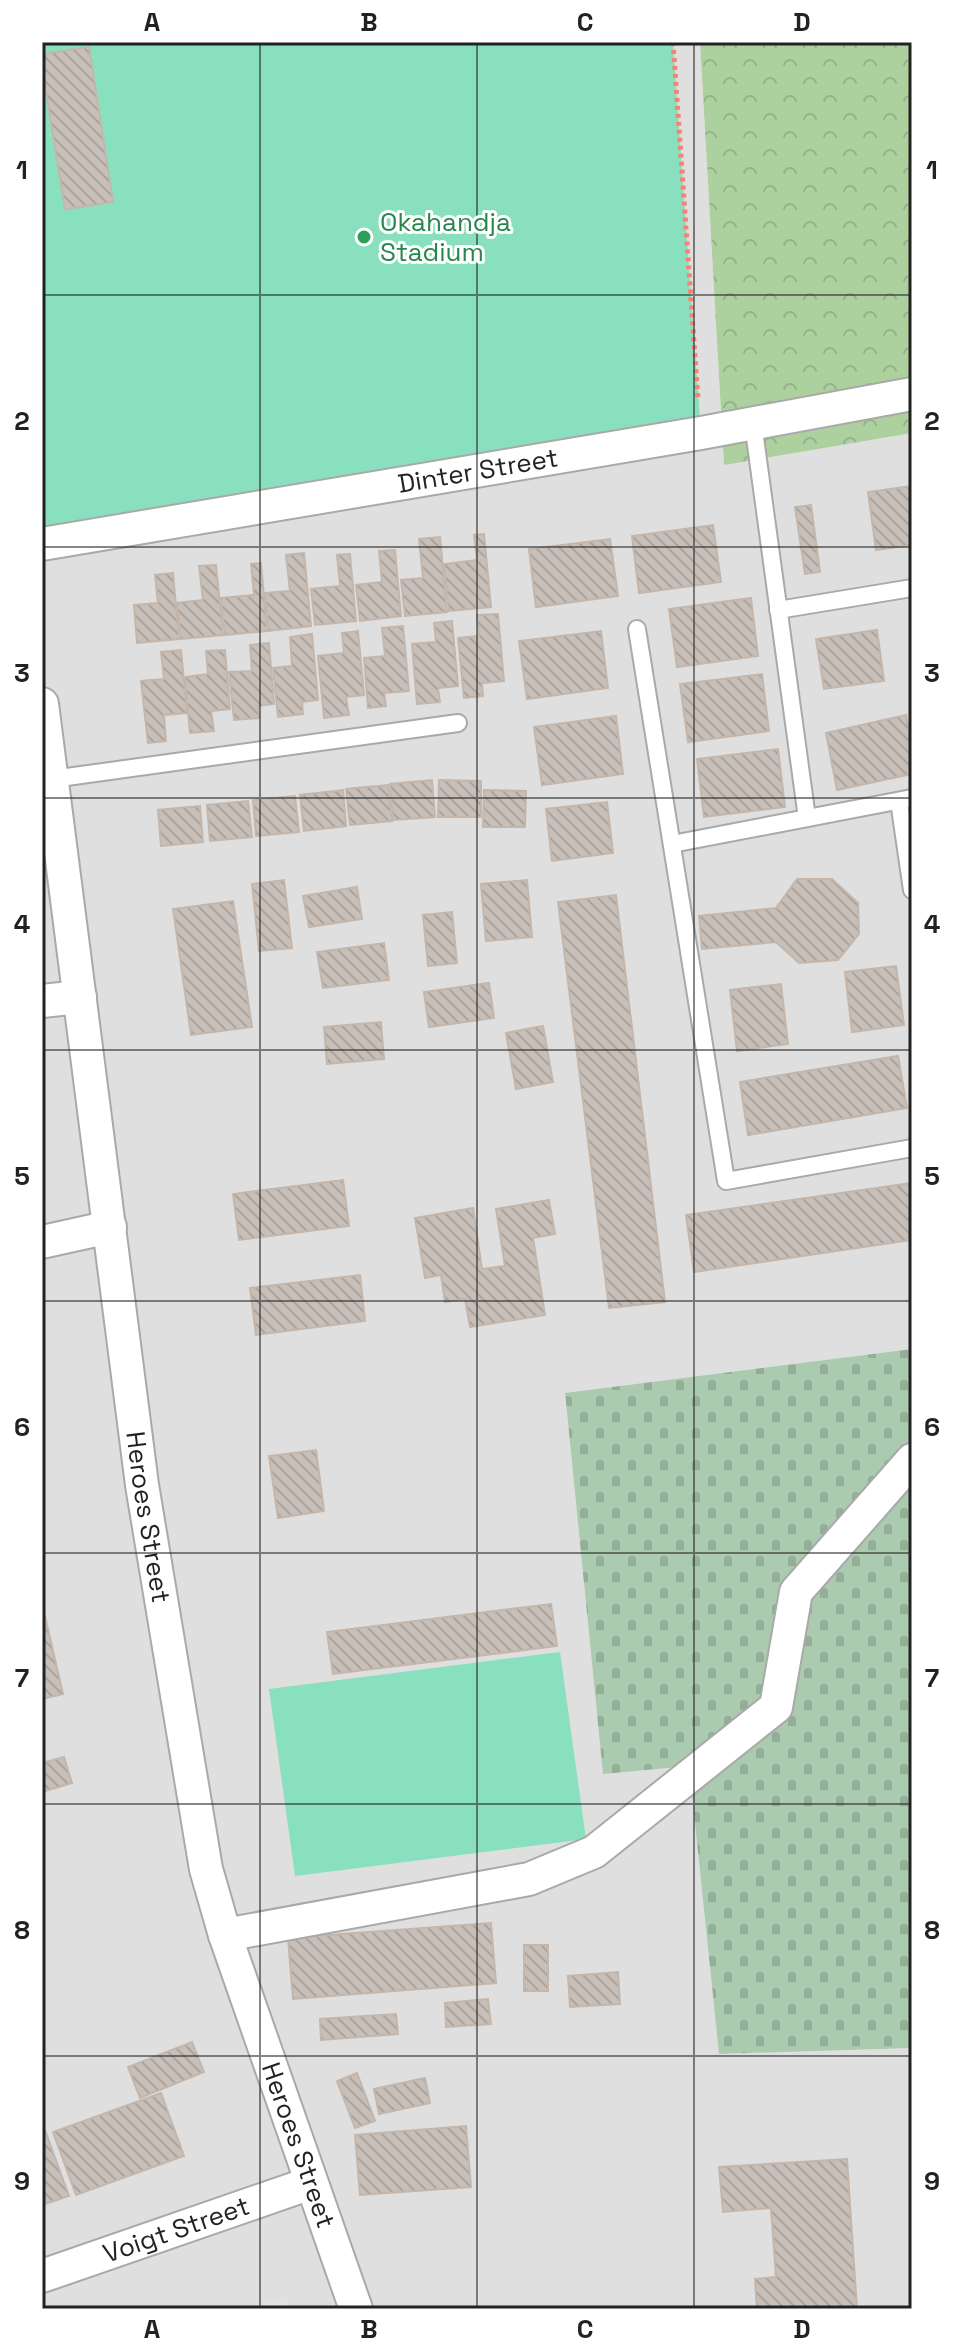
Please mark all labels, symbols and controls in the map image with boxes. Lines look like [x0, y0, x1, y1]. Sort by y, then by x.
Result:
text: A [144, 5, 161, 39]
text: B [360, 5, 378, 39]
text: C [577, 5, 593, 39]
text: D [793, 5, 811, 39]
text: 1 [16, 153, 28, 187]
text: 1 [926, 153, 938, 187]
place label: Okahandja Stadium [380, 205, 511, 269]
marker: Okahandja Stadium [355, 228, 373, 246]
text: 2 [14, 404, 30, 438]
text: 2 [924, 404, 940, 438]
street label: Dinter Street [395, 440, 561, 501]
text: 3 [14, 656, 30, 690]
text: 3 [924, 656, 940, 690]
text: 4 [14, 907, 30, 941]
text: 4 [924, 907, 940, 941]
text: 5 [14, 1159, 30, 1193]
text: 5 [924, 1159, 940, 1193]
text: 6 [14, 1410, 30, 1444]
text: 6 [924, 1410, 940, 1444]
street label: Heroes Street [118, 1429, 178, 1605]
text: 7 [15, 1661, 29, 1695]
text: 7 [925, 1661, 939, 1695]
text: 8 [14, 1913, 30, 1947]
text: 8 [924, 1913, 940, 1947]
street label: Heroes Street [254, 2058, 343, 2232]
text: 9 [14, 2164, 30, 2198]
text: 9 [924, 2164, 940, 2198]
street label: Voigt Street [99, 2189, 254, 2271]
text: A [144, 2312, 161, 2346]
text: B [360, 2312, 378, 2346]
text: C [577, 2312, 593, 2346]
text: D [793, 2312, 811, 2346]

